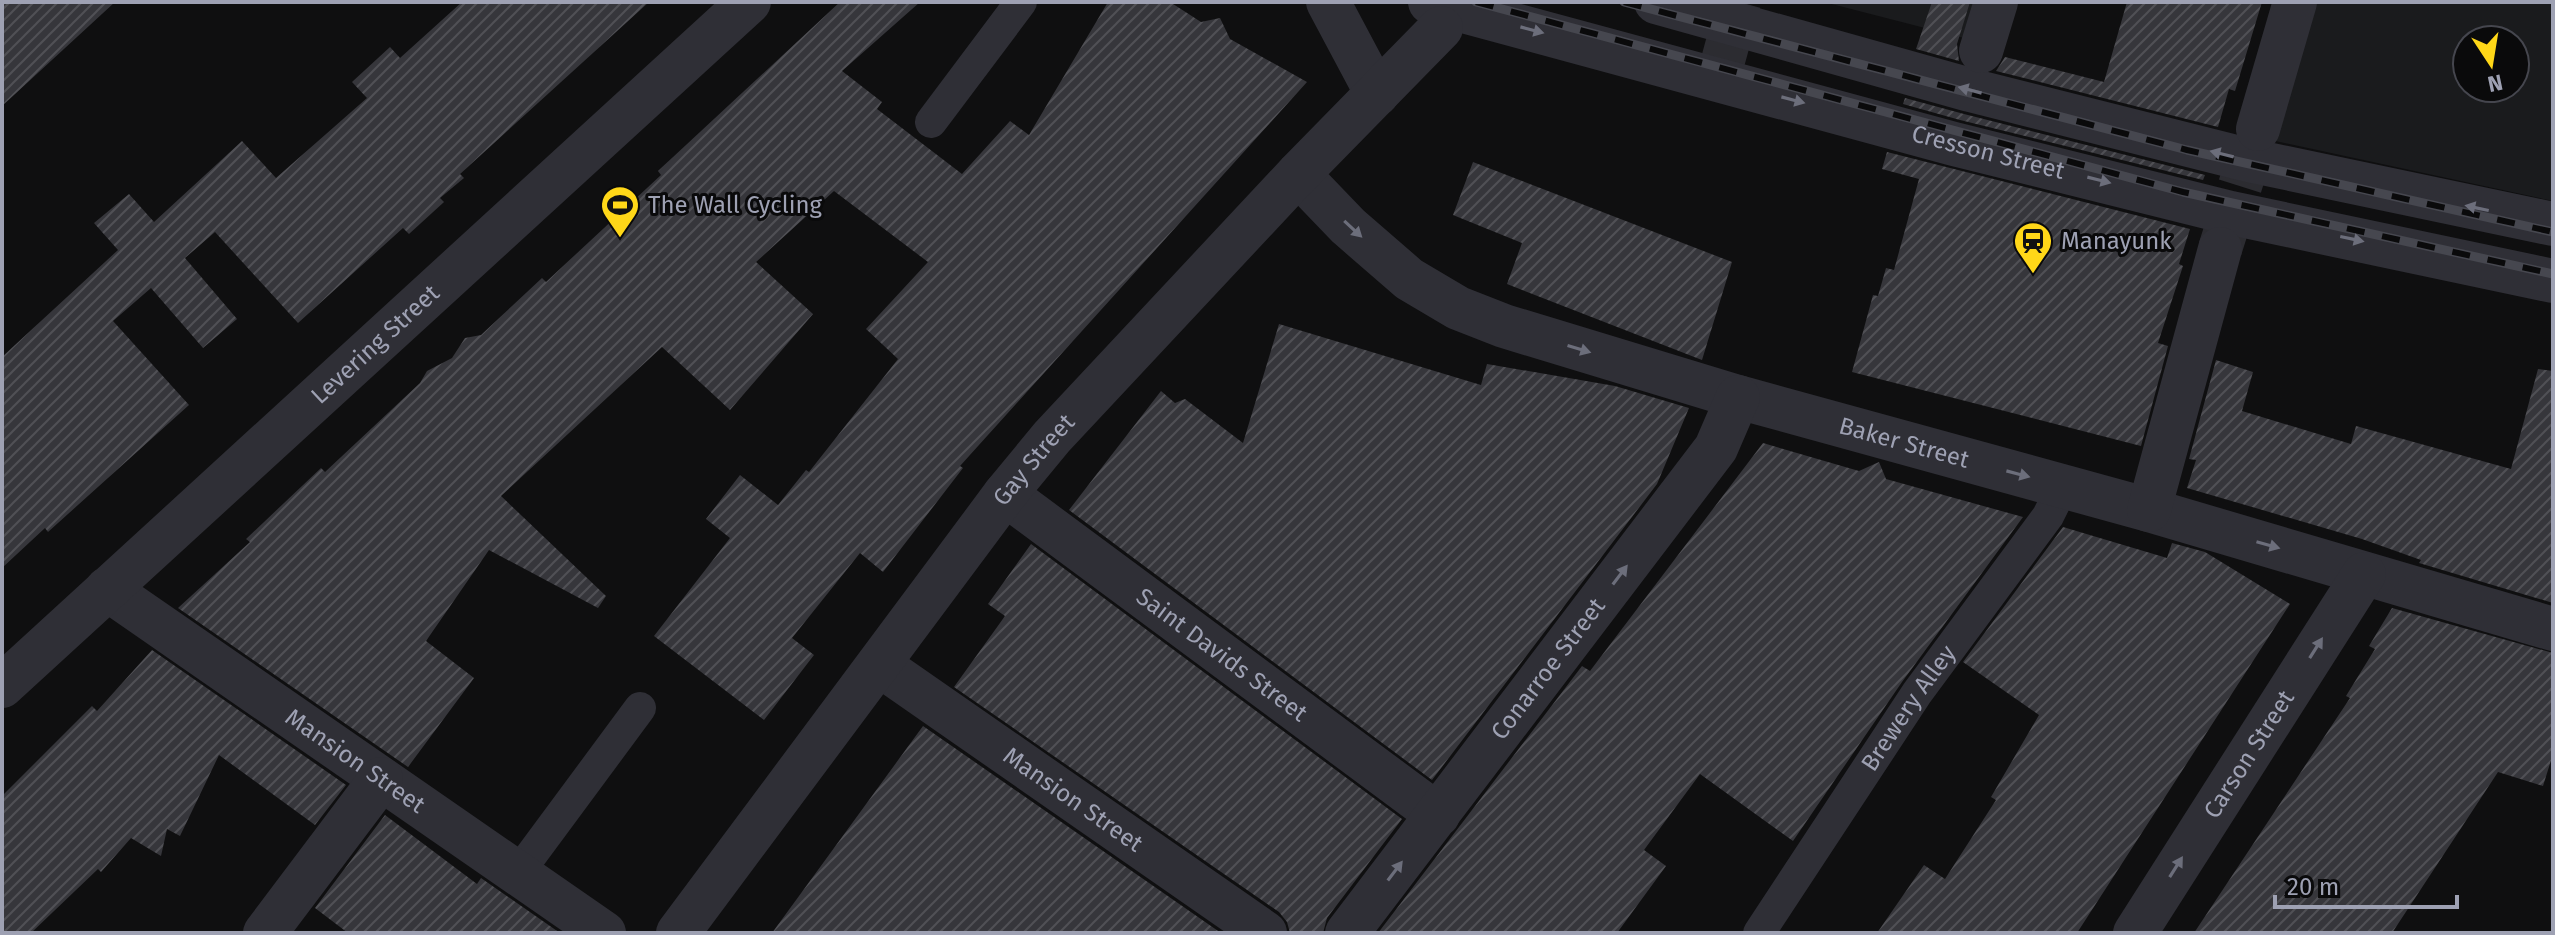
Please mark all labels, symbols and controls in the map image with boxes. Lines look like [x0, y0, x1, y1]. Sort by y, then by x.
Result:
one-way arrow [1520, 24, 1545, 36]
north arrow [2451, 24, 2531, 104]
text: N [2485, 68, 2505, 98]
one-way arrow [1958, 83, 1983, 95]
one-way arrow [1782, 94, 1806, 107]
street label: Cresson Street [1909, 119, 2068, 185]
one-way arrow [2210, 147, 2235, 159]
one-way arrow [2087, 175, 2112, 187]
sports icon: The Wall Cycling [599, 184, 641, 239]
place label: The Wall Cycling [648, 191, 823, 219]
one-way arrow [2464, 201, 2489, 214]
one-way arrow [1343, 220, 1362, 238]
station icon: Manayunk [2012, 220, 2054, 275]
place label: Manayunk [2061, 227, 2172, 255]
one-way arrow [2340, 233, 2365, 245]
street label: Levering Street [306, 279, 445, 410]
one-way arrow [1568, 343, 1592, 356]
street label: Gay Street [987, 408, 1080, 511]
street label: Baker Street [1836, 411, 1972, 474]
one-way arrow [2005, 468, 2030, 480]
one-way arrow [2256, 539, 2280, 552]
one-way arrow [1611, 565, 1627, 585]
street label: Saint Davids Street [1131, 582, 1313, 727]
street label: Conarroe Street [1485, 592, 1611, 745]
one-way arrow [2308, 637, 2322, 659]
street label: Brewery Alley [1855, 640, 1962, 776]
street label: Carson Street [2198, 685, 2300, 823]
street label: Mansion Street [280, 703, 431, 819]
street label: Mansion Street [998, 741, 1148, 858]
one-way arrow [2169, 856, 2183, 878]
scale bar [2275, 859, 2457, 909]
one-way arrow [1386, 861, 1402, 881]
text: 20 m [2287, 873, 2339, 901]

